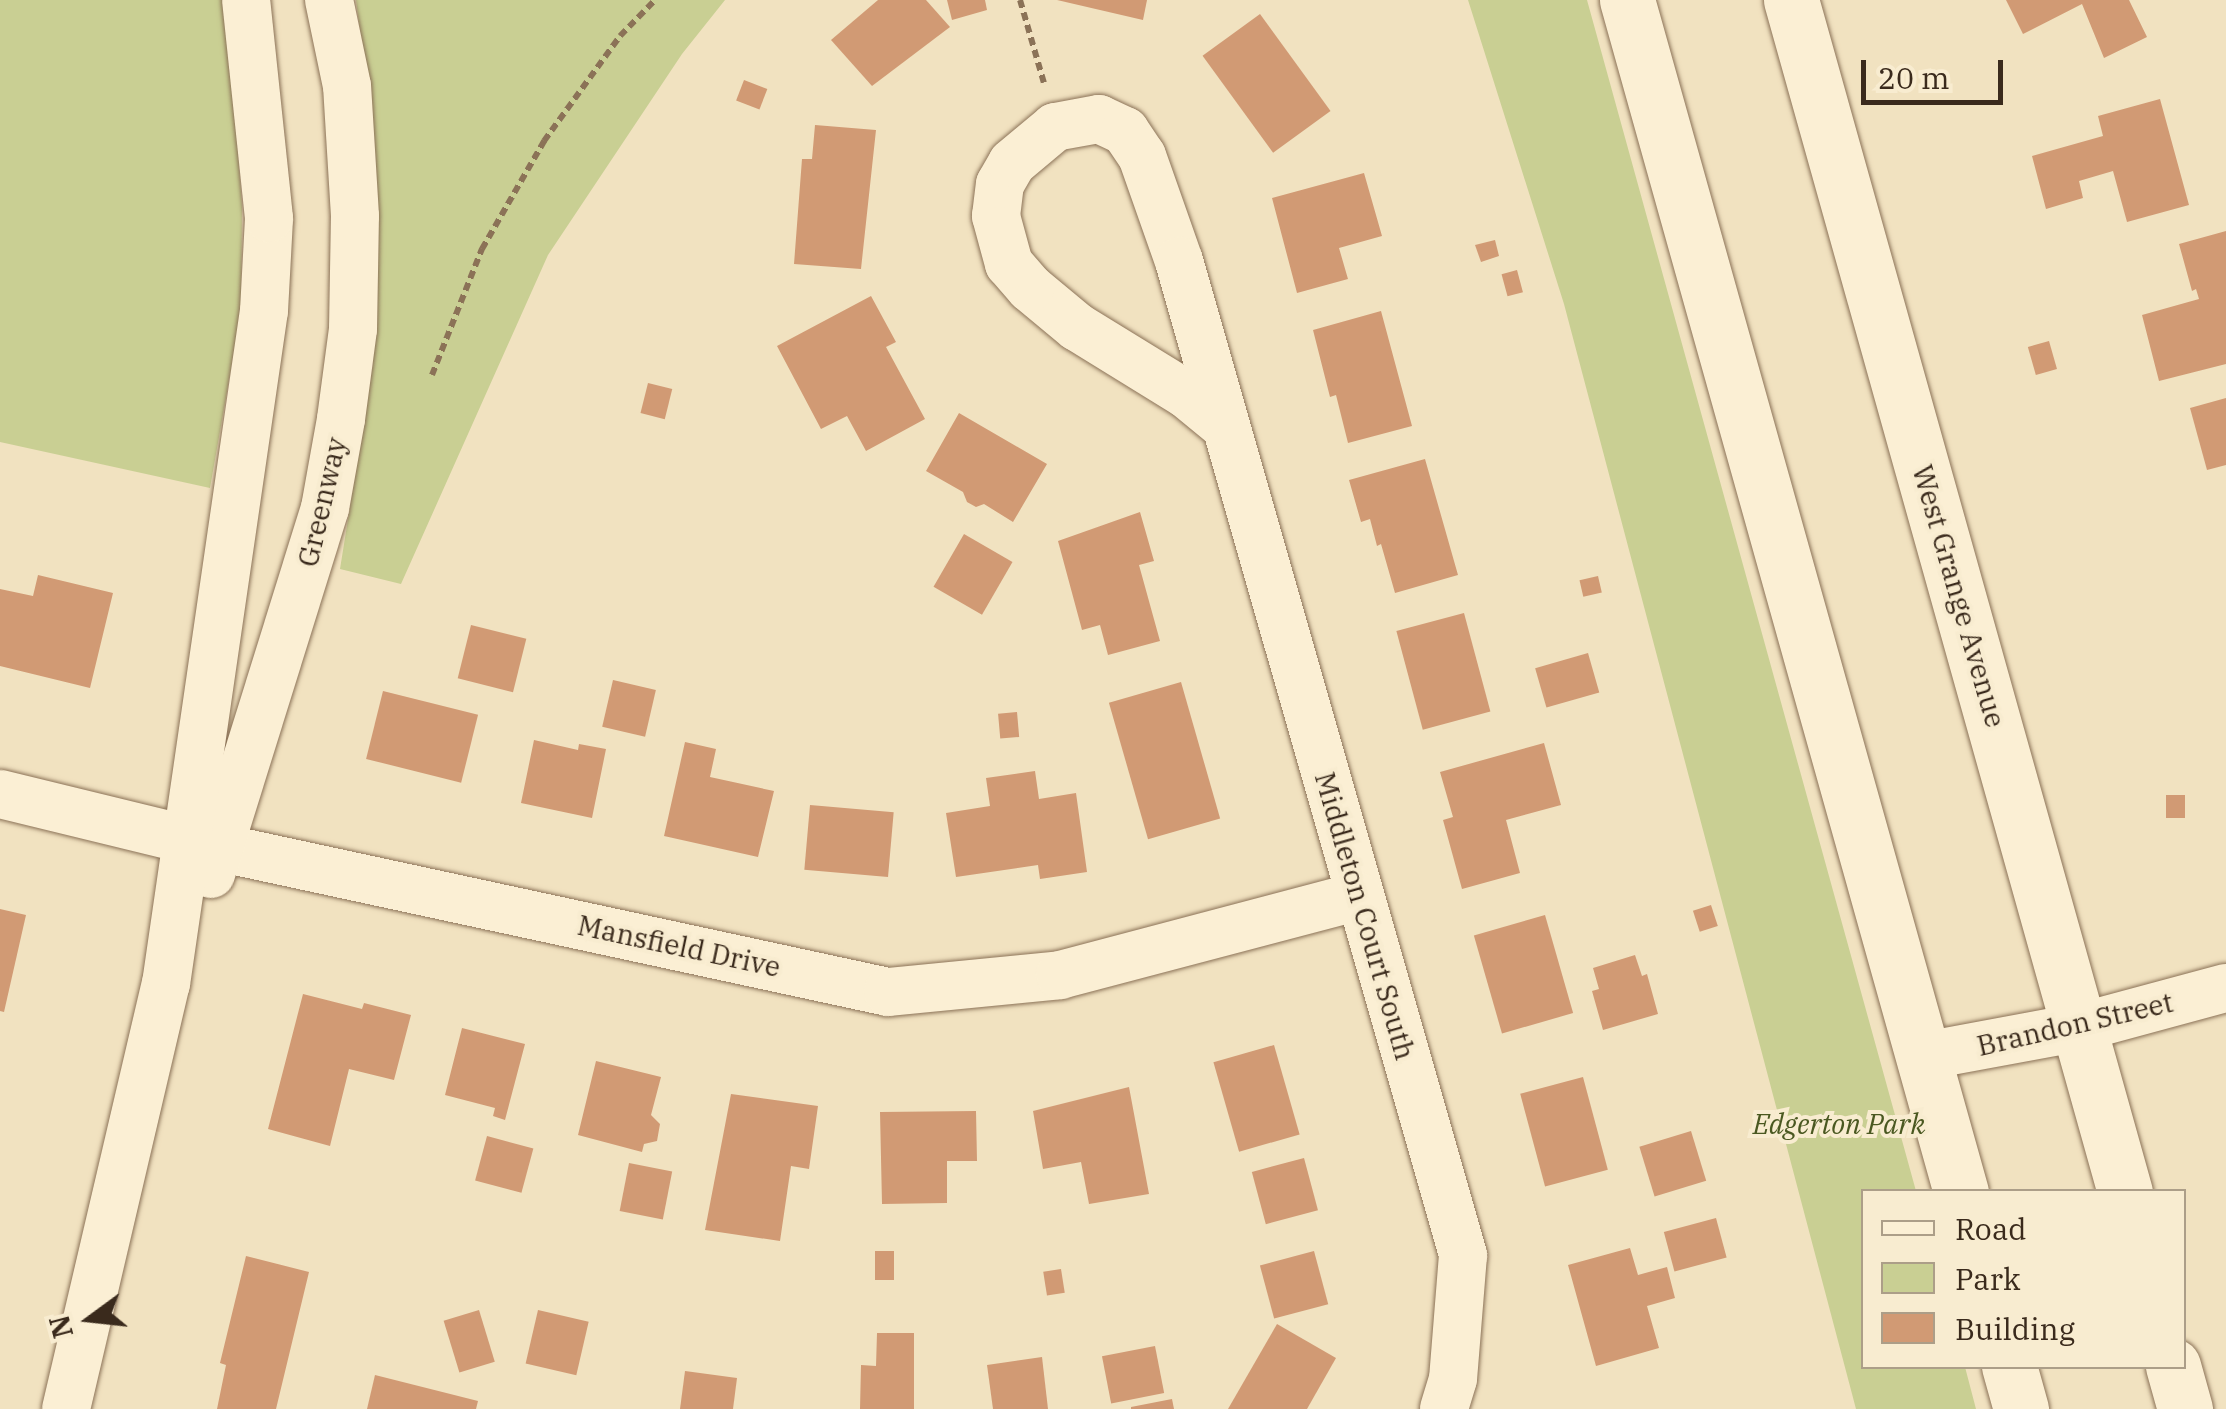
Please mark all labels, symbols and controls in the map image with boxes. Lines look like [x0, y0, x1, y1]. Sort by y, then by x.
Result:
scale bar [1866, 40, 2008, 102]
text: 20 m [1878, 58, 1950, 97]
street label: Greenway [291, 434, 353, 570]
street label: West Grange Avenue [1905, 461, 2013, 731]
street label: Middleton Court South [1308, 768, 1422, 1064]
street label: Mansfield Drive [575, 908, 783, 984]
street label: Brandon Street [1974, 985, 2176, 1063]
park label: Edgerton Park [1753, 1107, 1925, 1141]
legend [1861, 1189, 2186, 1369]
text: Road [1955, 1209, 2027, 1248]
text: Park [1955, 1259, 2021, 1298]
north arrow [40, 1269, 140, 1369]
text: Building [1955, 1309, 2075, 1348]
text: N [40, 1311, 81, 1342]

